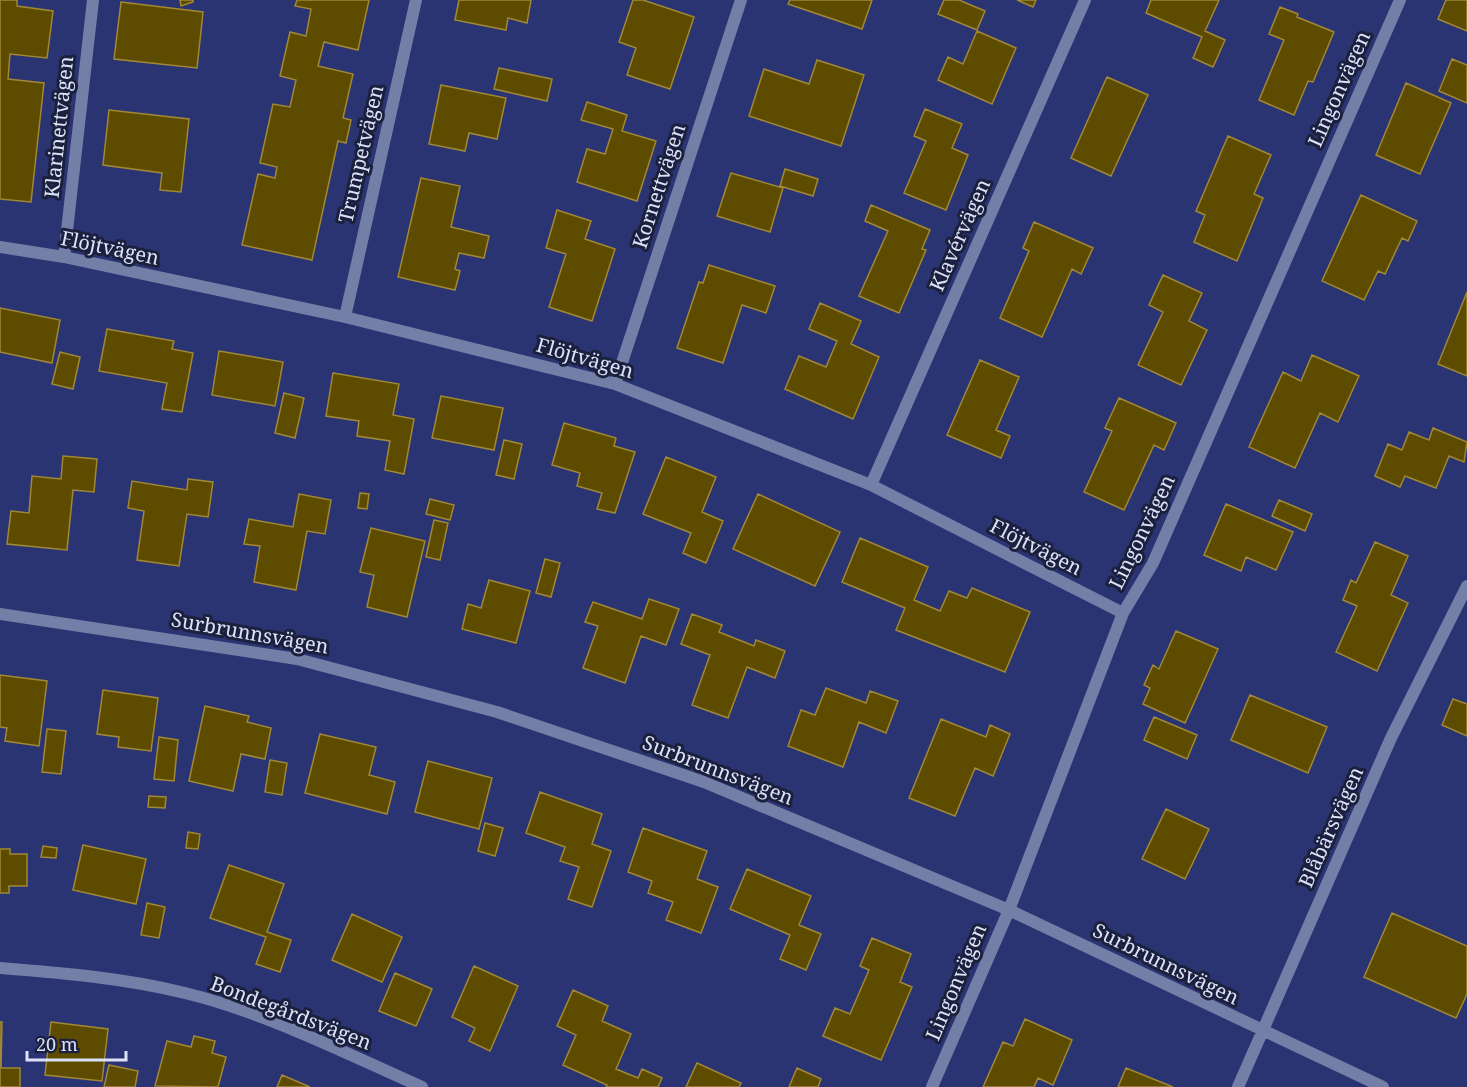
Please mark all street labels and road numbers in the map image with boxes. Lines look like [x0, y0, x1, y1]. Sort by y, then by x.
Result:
street label: Lingonvägen [1301, 27, 1376, 151]
street label: Klarinettvägen [38, 55, 79, 199]
street label: Trumpetvägen [332, 82, 389, 225]
street label: Kornettvägen [626, 120, 691, 252]
street label: Klavérvägen [923, 174, 996, 295]
street label: Flöjtvägen [58, 224, 162, 271]
street label: Flöjtvägen [533, 331, 637, 384]
street label: Lingonvägen [1102, 470, 1181, 594]
street label: Flöjtvägen [986, 512, 1087, 581]
street label: Surbrunnsvägen [169, 605, 331, 660]
street label: Surbrunnsvägen [639, 728, 798, 811]
street label: Blåbärsvägen [1292, 762, 1369, 892]
street label: Surbrunnsvägen [1089, 916, 1244, 1011]
street label: Lingonvägen [919, 919, 992, 1044]
street label: Bondegårdsvägen [207, 969, 376, 1056]

